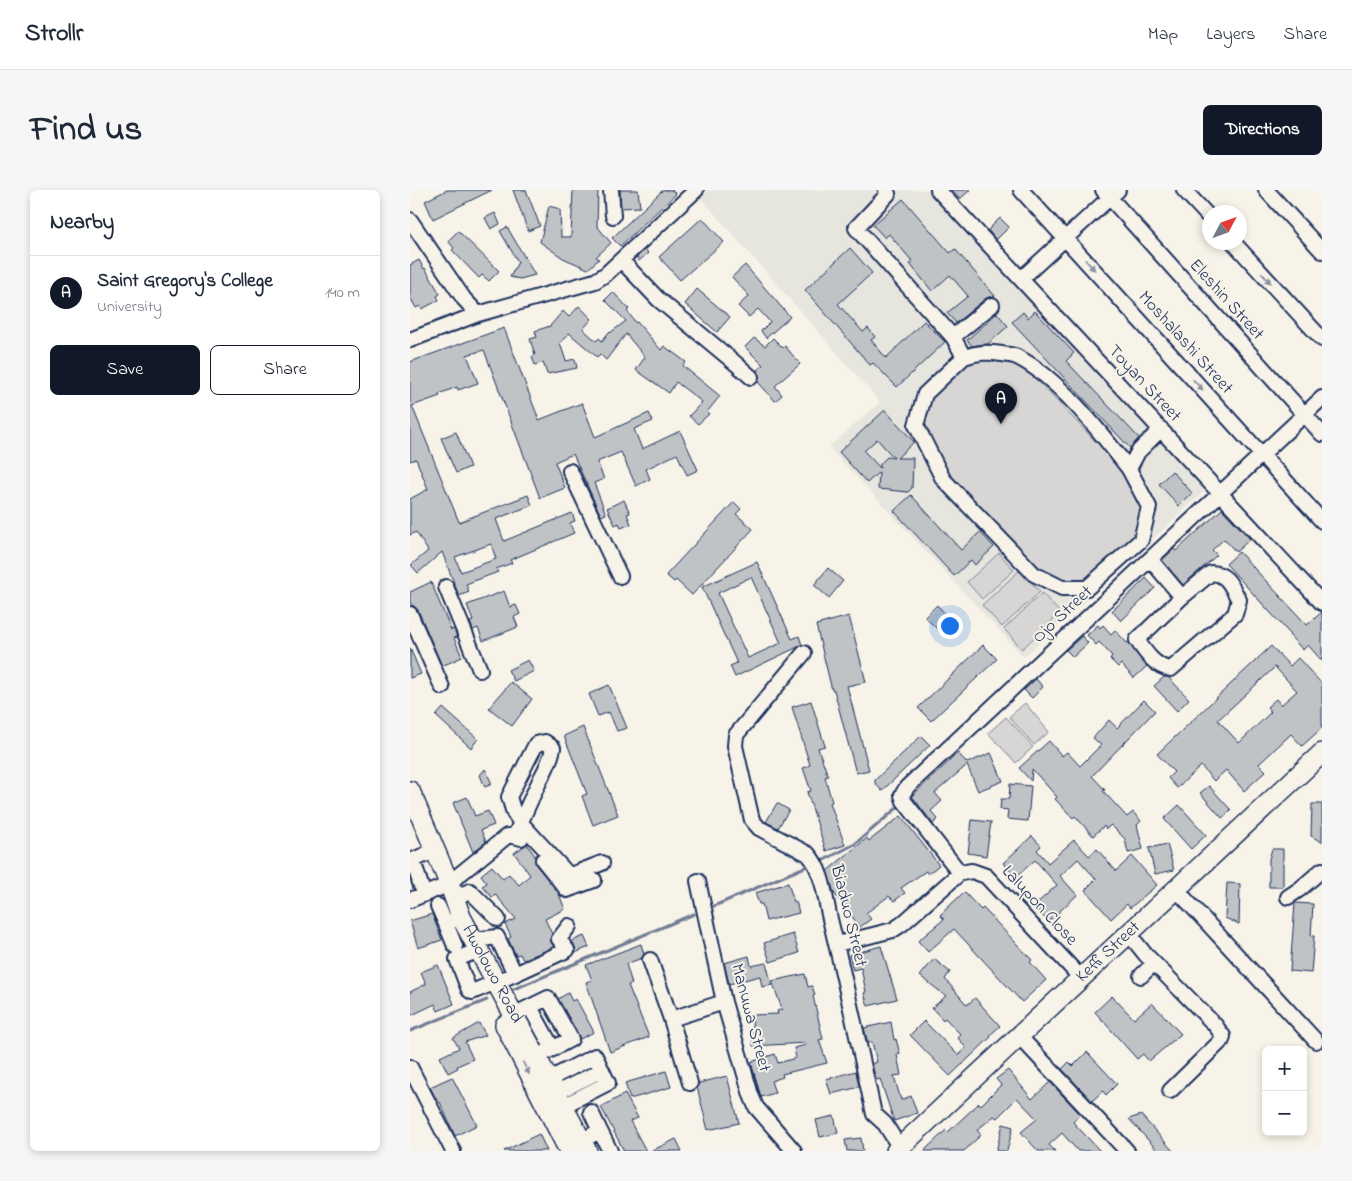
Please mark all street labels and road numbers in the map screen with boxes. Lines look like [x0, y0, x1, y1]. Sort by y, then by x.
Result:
street label: Eleshin Street [1182, 254, 1270, 346]
street label: Moshalashi Street [1131, 286, 1239, 400]
street label: Toyan Street [1101, 340, 1187, 428]
street label: Ojo Street [1027, 580, 1099, 650]
street label: Lalupon Close [995, 860, 1084, 953]
street label: Biaduo Street [822, 861, 873, 970]
street label: Keffi Street [1070, 915, 1147, 989]
street label: Awolowo Road [455, 920, 529, 1028]
street label: Manuwa Street [723, 961, 777, 1075]

